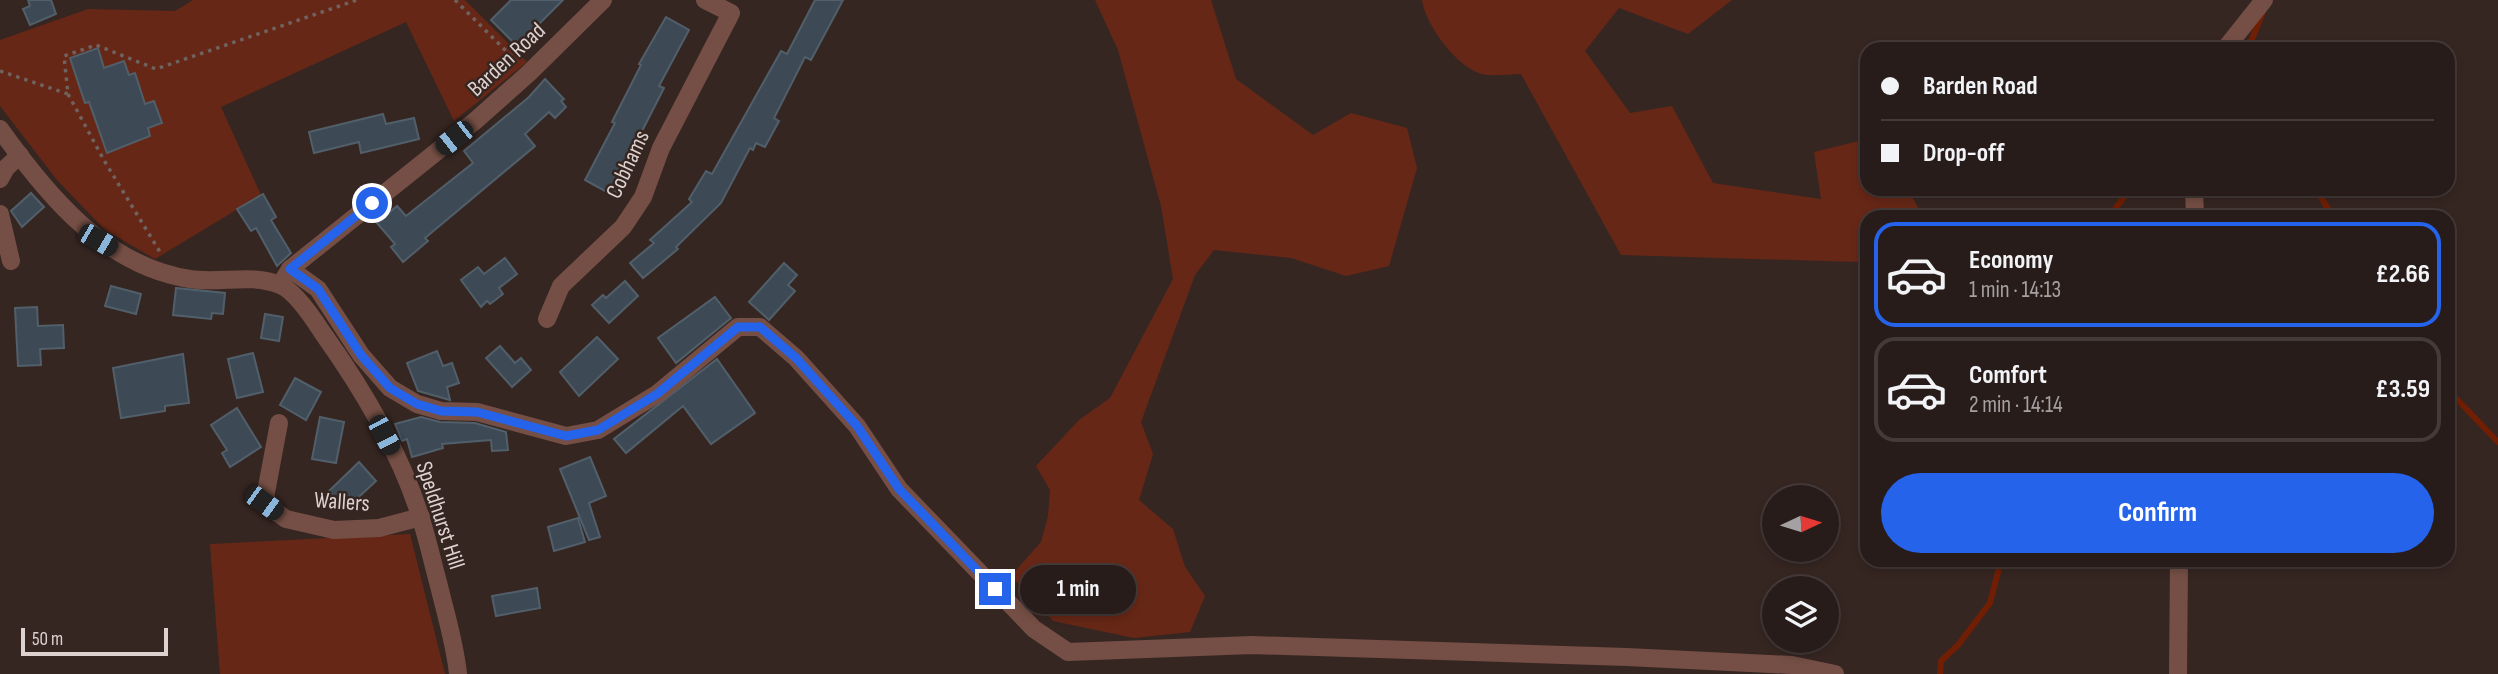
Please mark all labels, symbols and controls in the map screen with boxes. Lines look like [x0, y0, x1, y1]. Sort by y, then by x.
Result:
street label: Barden Road [462, 17, 551, 103]
text: Barden Road [1923, 71, 2038, 102]
car [431, 117, 478, 159]
street label: Cobhams [600, 126, 656, 203]
text: Drop-off [1923, 138, 2004, 169]
route start [356, 187, 388, 219]
car [75, 220, 122, 260]
icon: car [1885, 243, 1948, 306]
text: Economy [1969, 245, 2053, 276]
text: £2.66 [2375, 259, 2430, 290]
text: 1 min · 14:13 [1969, 276, 2061, 304]
icon: car [1885, 358, 1948, 421]
text: Comfort [1969, 360, 2047, 391]
text: £3.59 [2375, 374, 2430, 405]
text: 2 min · 14:14 [1969, 391, 2063, 419]
car [365, 412, 404, 458]
street label: Speldhurst Hill [409, 458, 471, 573]
button: Confirm [1881, 473, 2434, 553]
car [241, 482, 288, 524]
north arrow [1762, 485, 1839, 562]
map controls [1762, 485, 1839, 653]
street label: Wallers [313, 486, 371, 518]
callout: 1 min [1020, 564, 1135, 614]
route end [979, 573, 1011, 605]
text: 1 min [1057, 575, 1099, 603]
button: layers [1762, 576, 1839, 653]
scale bar [21, 625, 168, 657]
text: 50 m [32, 628, 63, 651]

